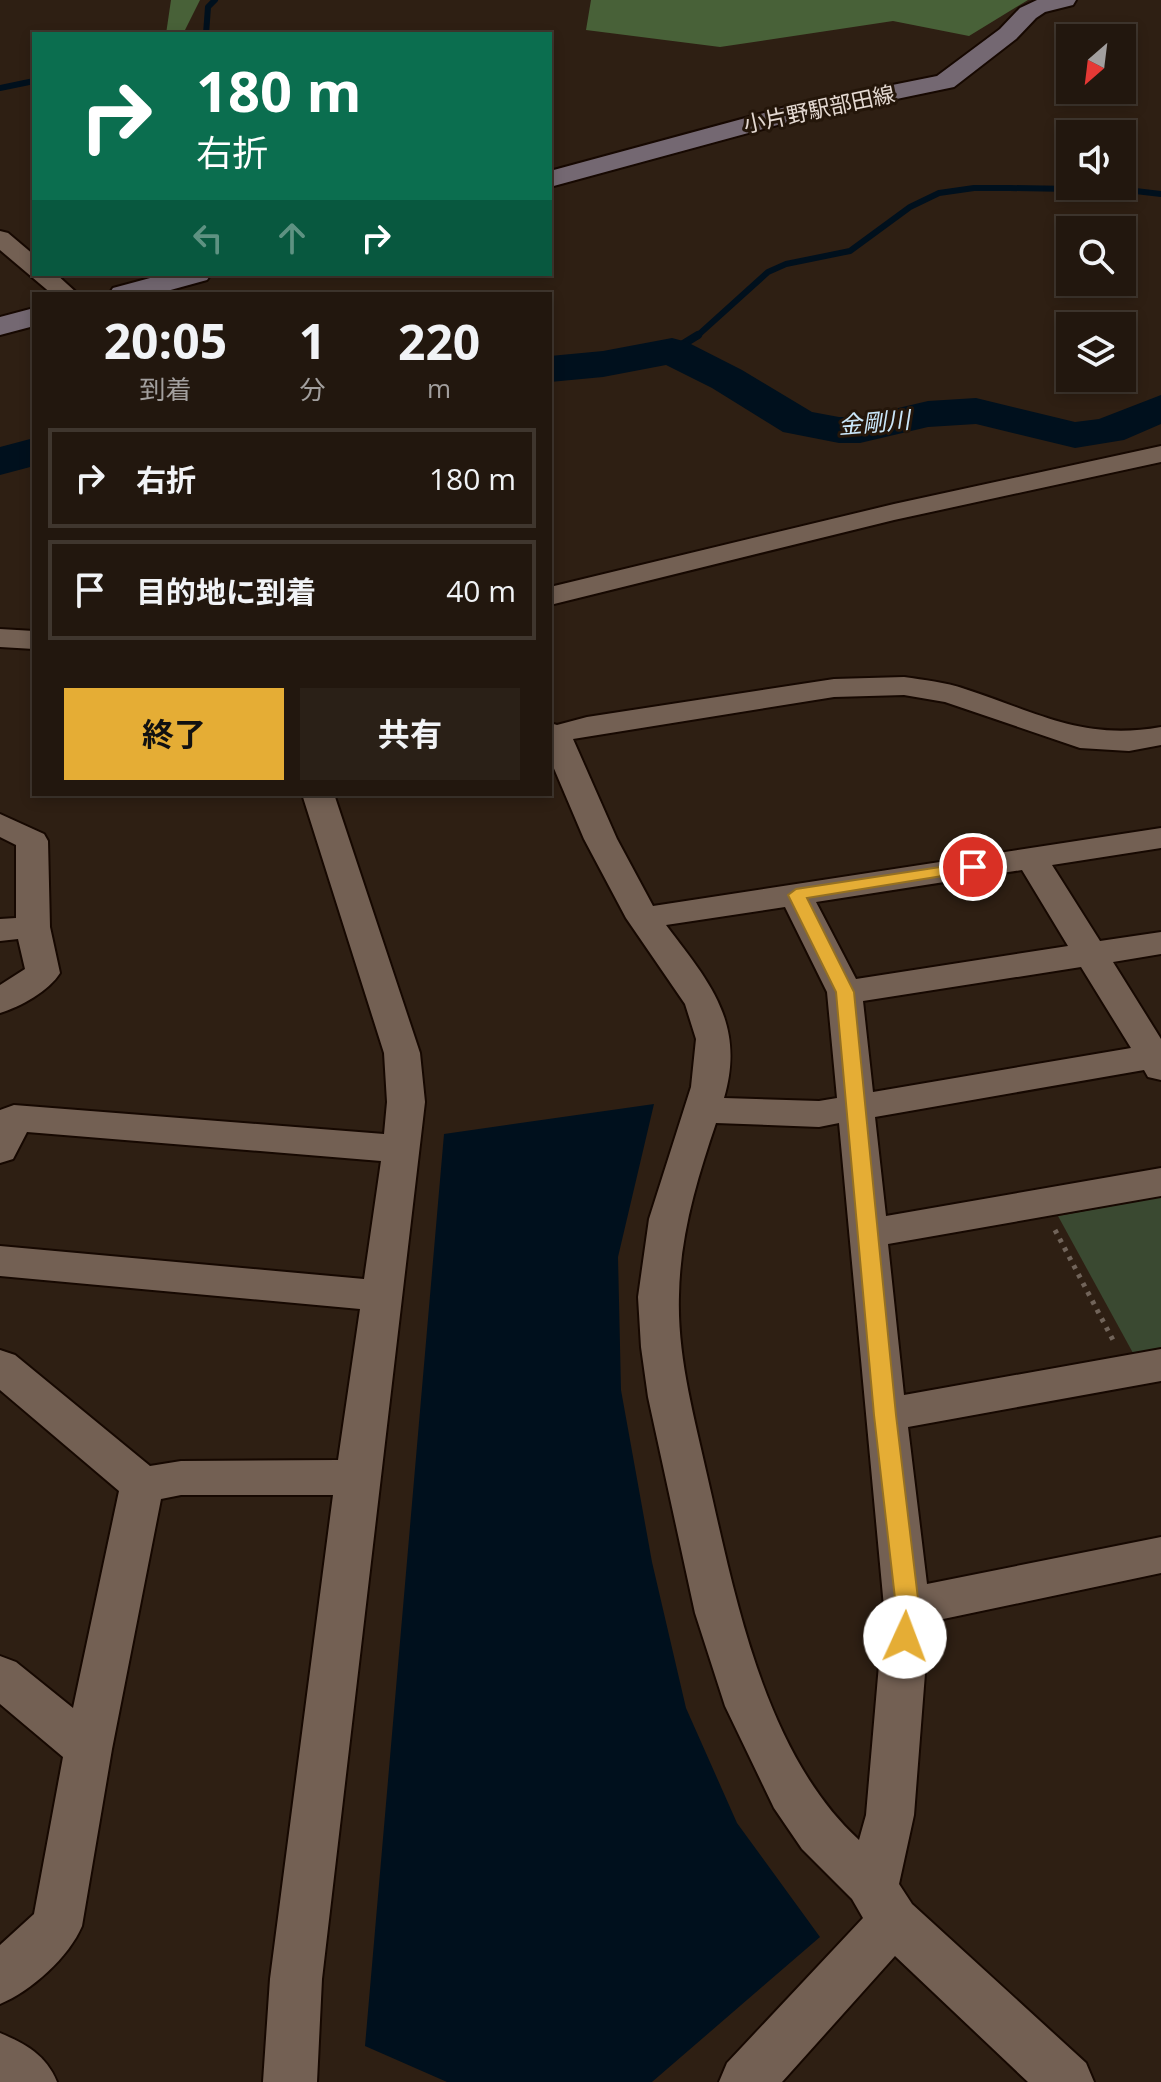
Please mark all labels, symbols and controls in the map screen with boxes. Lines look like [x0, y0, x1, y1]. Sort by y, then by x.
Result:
north arrow [1056, 24, 1136, 104]
map controls [1056, 24, 1136, 392]
text: 180 m [196, 52, 362, 128]
icon: right [64, 64, 168, 168]
street label: 小片野駅部田線 [740, 77, 897, 139]
button: sound [1056, 120, 1136, 200]
text: 右折 [196, 128, 268, 177]
icon: left [186, 216, 230, 260]
icon: ahead [270, 216, 314, 260]
icon: right [354, 216, 398, 260]
button: search [1056, 216, 1136, 296]
text: 20:05 [104, 308, 227, 373]
text: 1 [299, 308, 326, 373]
text: 220 [398, 309, 480, 374]
button: layers [1056, 312, 1136, 392]
text: m [427, 370, 451, 406]
text: 到着 [139, 371, 191, 407]
text: 分 [300, 371, 326, 407]
water label: 金剛川 [837, 402, 914, 441]
icon: right [68, 456, 112, 500]
text: 180 m [429, 458, 516, 499]
text: 右折 [136, 459, 196, 500]
icon: arrive [68, 568, 112, 612]
text: 40 m [446, 570, 516, 611]
text: 目的地に到着 [136, 571, 316, 612]
button: 終了 [64, 688, 284, 780]
button: 共有 [300, 688, 520, 780]
pin [939, 833, 1007, 901]
icon: arrive [951, 845, 995, 889]
position arrow [863, 1595, 947, 1679]

